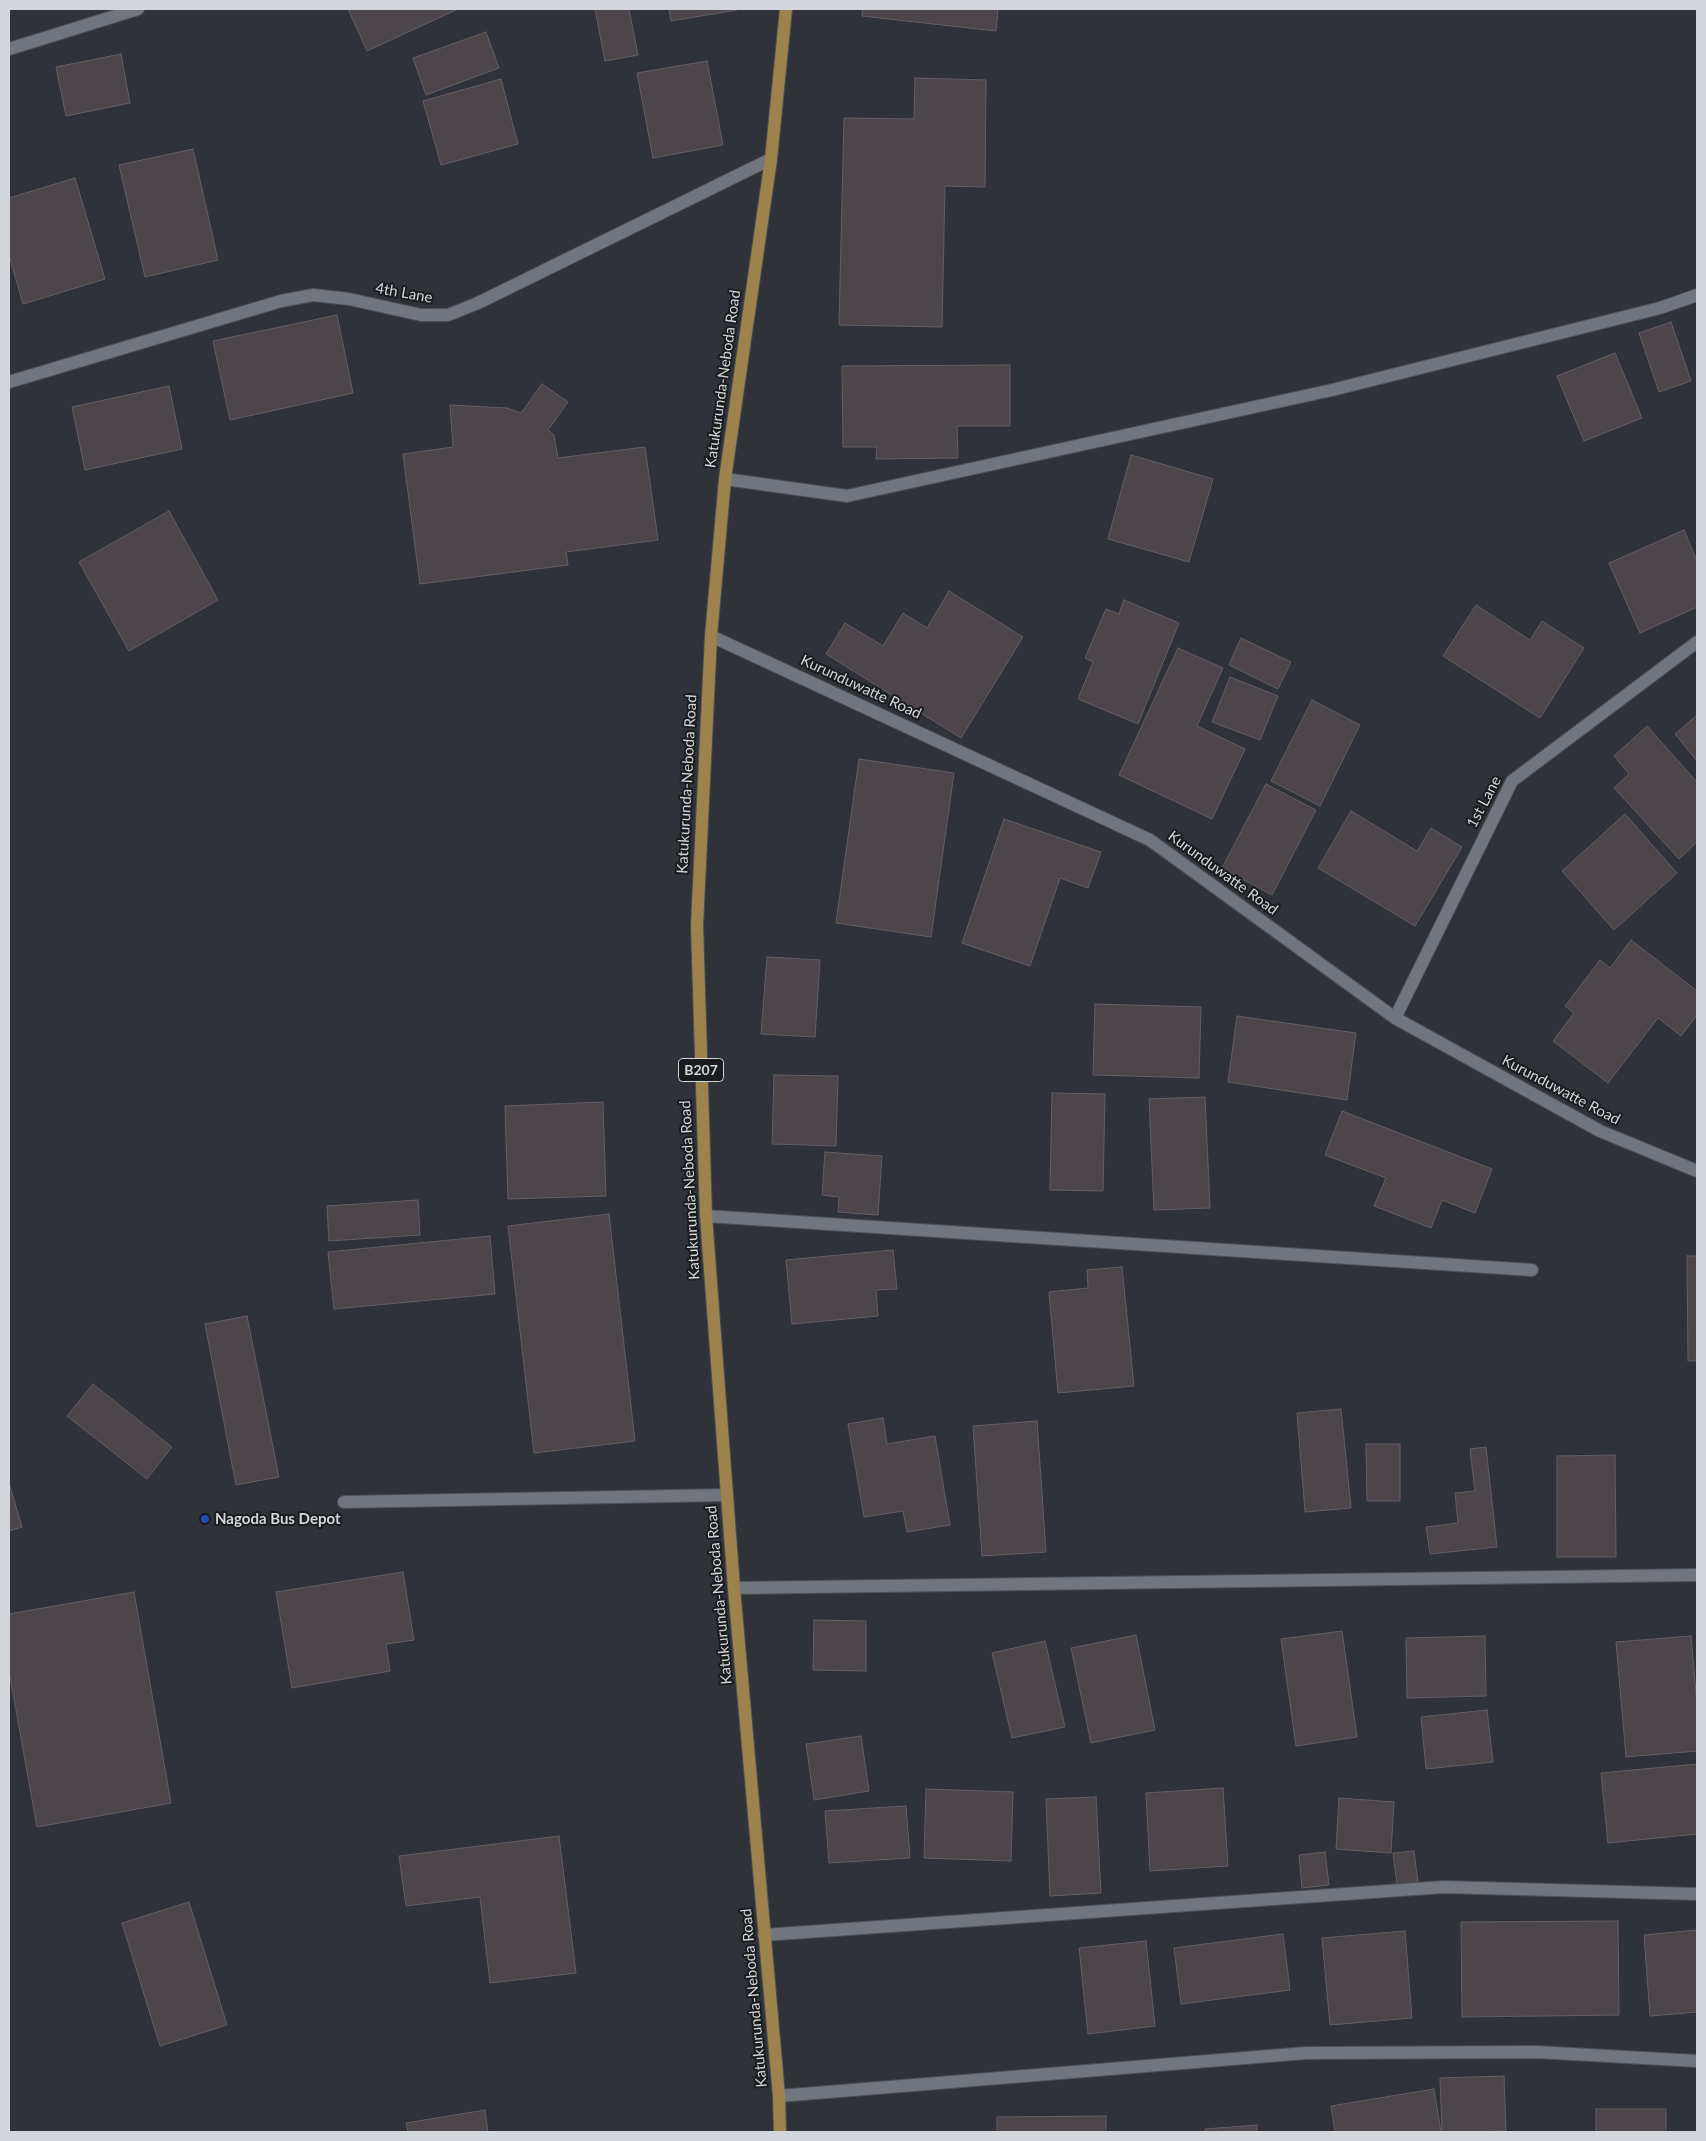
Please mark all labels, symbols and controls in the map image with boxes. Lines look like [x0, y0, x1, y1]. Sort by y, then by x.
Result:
street label: 4th Lane [374, 279, 434, 307]
street label: Katukurunda-Neboda Road [702, 289, 744, 469]
street label: Kurunduwatte Road [798, 651, 924, 723]
street label: Katukurunda-Neboda Road [673, 694, 701, 874]
street label: 1st Lane [1463, 773, 1505, 831]
street label: Kurunduwatte Road [1165, 827, 1281, 919]
street label: Kurunduwatte Road [1499, 1051, 1623, 1129]
road number: B207 [678, 1058, 724, 1082]
street label: Katukurunda-Neboda Road [676, 1100, 704, 1280]
street label: Katukurunda-Neboda Road [702, 1505, 736, 1685]
place label: Nagoda Bus Depot [215, 1510, 340, 1528]
marker: Nagoda Bus Depot [199, 1513, 211, 1525]
street label: Katukurunda-Neboda Road [737, 1908, 771, 2088]

